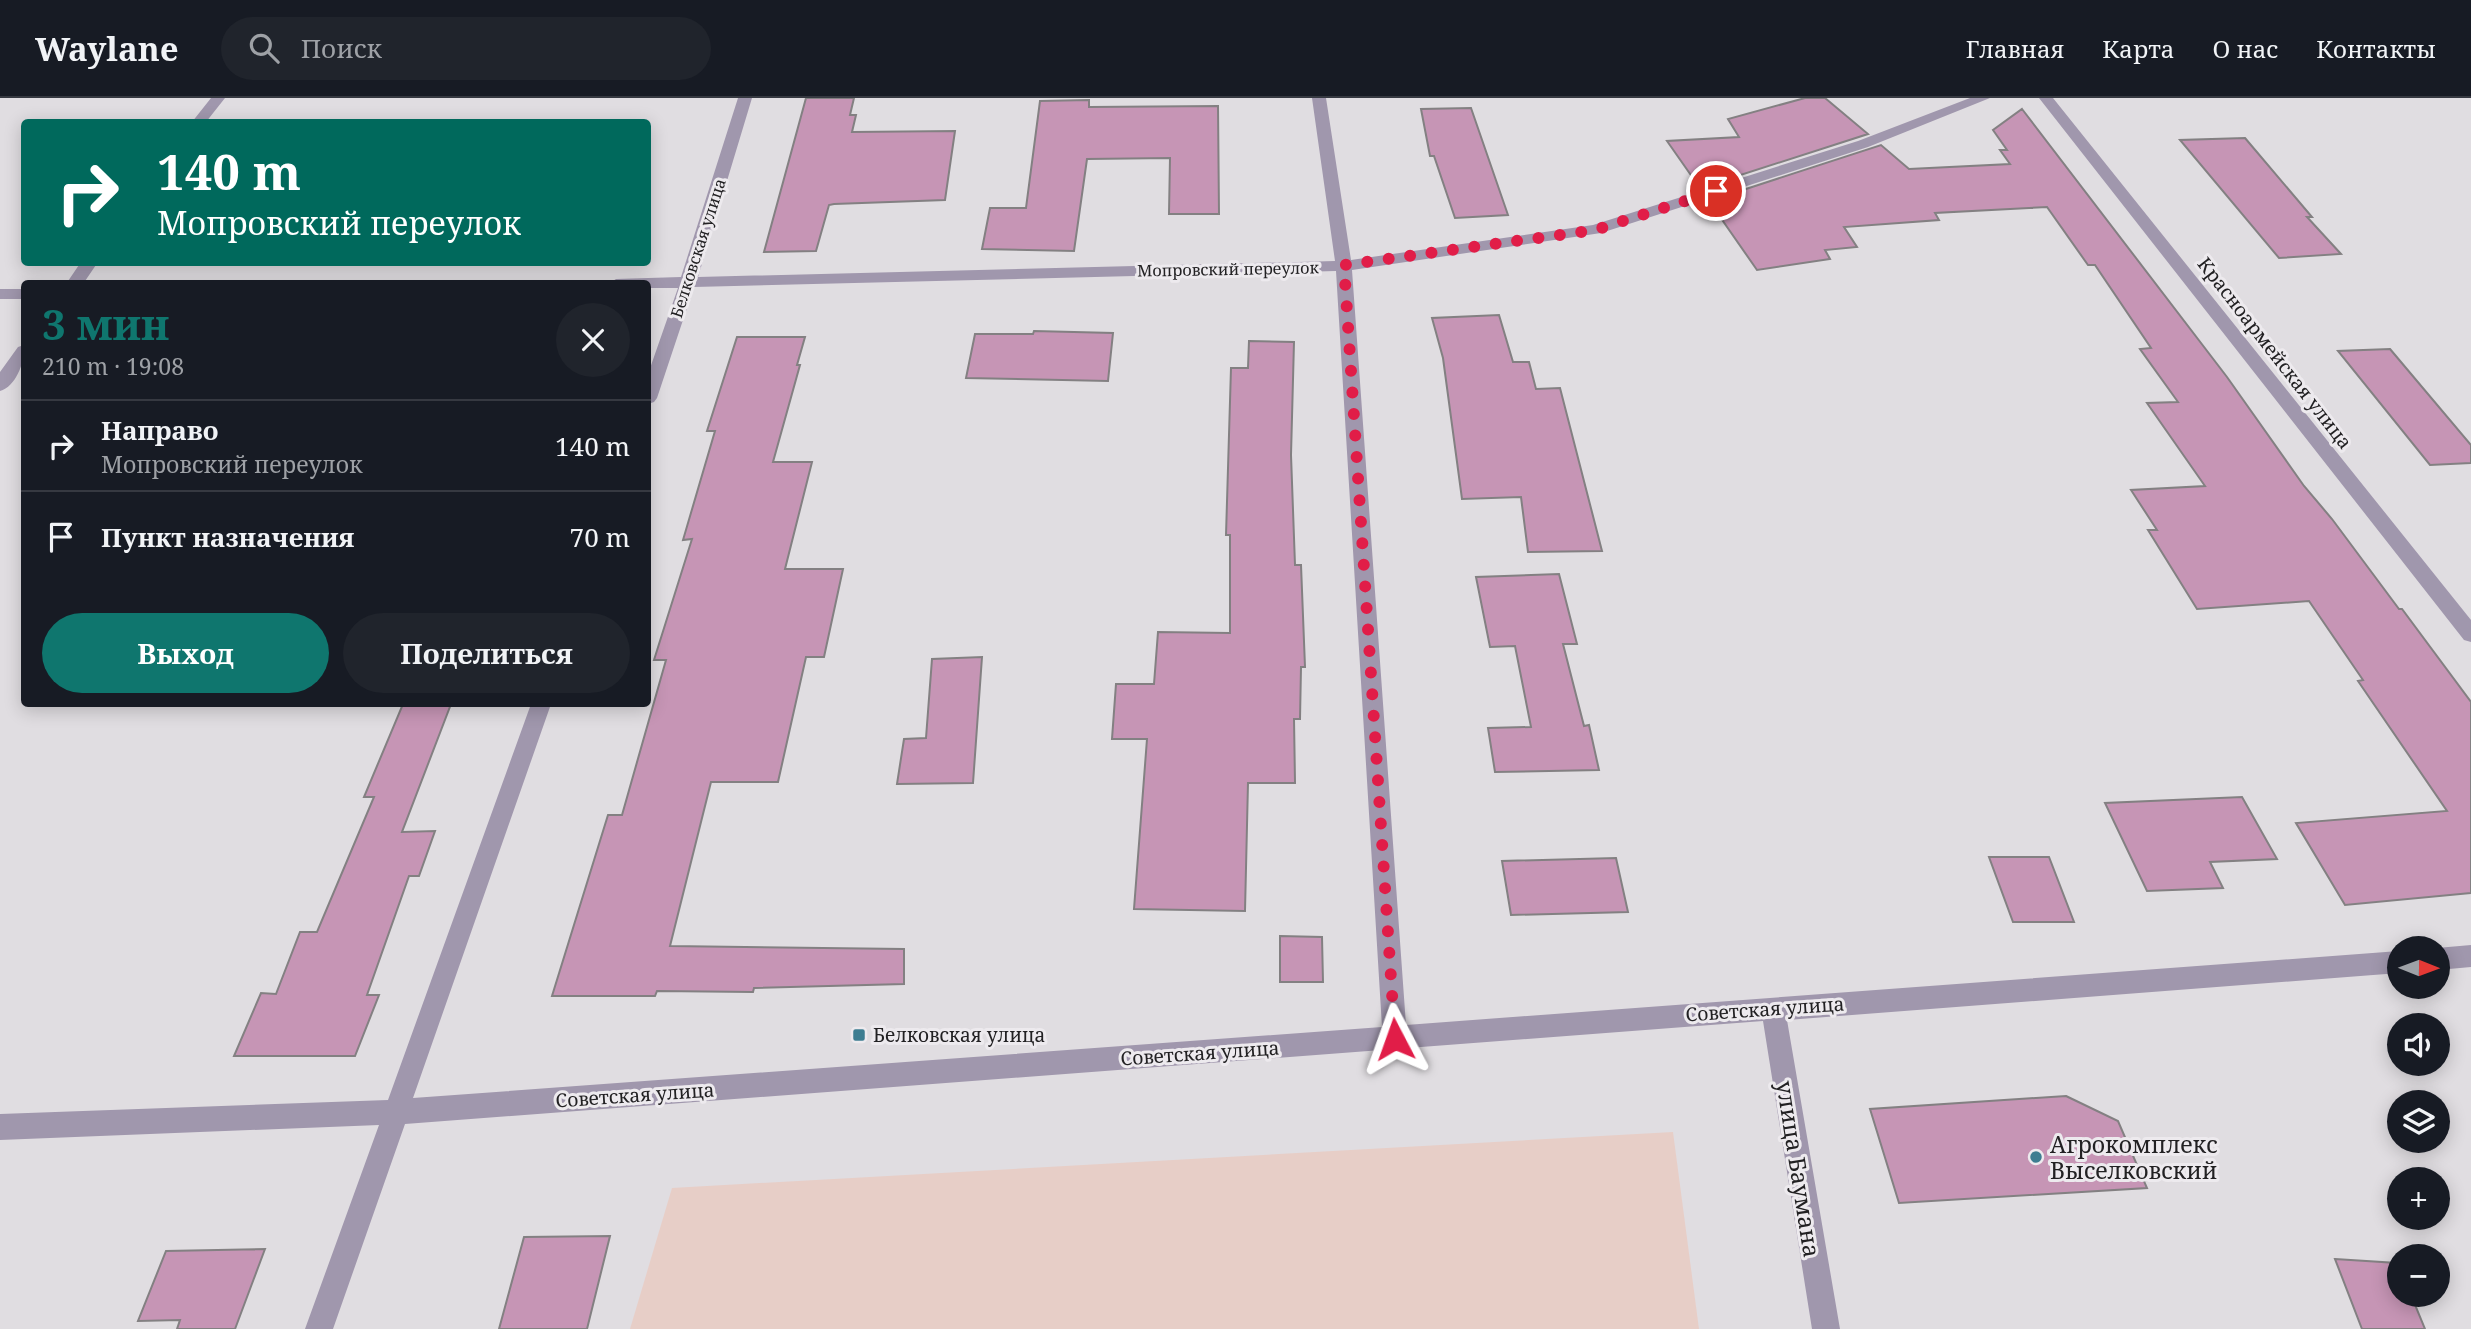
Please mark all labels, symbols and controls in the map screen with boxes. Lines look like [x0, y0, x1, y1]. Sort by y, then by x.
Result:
search box [221, 17, 711, 80]
text: Waylane [35, 26, 179, 71]
icon: search [245, 29, 283, 67]
text: Поиск [301, 30, 382, 66]
text: Главная [1966, 32, 2064, 65]
text: Карта [2102, 32, 2175, 65]
text: О нас [2213, 32, 2278, 65]
text: Контакты [2316, 32, 2436, 65]
text: 140 m [157, 138, 301, 204]
icon: right [42, 147, 133, 238]
pin [1686, 161, 1746, 221]
icon: arrive [1697, 172, 1735, 210]
street label: Белковская улица [665, 176, 731, 320]
text: Мопровский переулок [157, 201, 521, 244]
street label: Красноармейская улица [2192, 252, 2358, 454]
street label: Мопровский переулок [1137, 256, 1320, 282]
text: 3 мин [42, 295, 169, 352]
button: close [556, 303, 630, 377]
text: 210 m · 19:08 [42, 350, 184, 382]
text: Направо [101, 412, 219, 448]
icon: right [42, 427, 80, 465]
text: 140 m [555, 428, 630, 464]
text: Мопровский переулок [101, 448, 363, 480]
icon: arrive [42, 518, 80, 556]
text: Пункт назначения [101, 519, 354, 555]
text: 70 m [570, 519, 630, 555]
button: Выход [42, 613, 329, 693]
button: Поделиться [343, 613, 630, 693]
north arrow [2387, 936, 2450, 999]
map controls [2387, 936, 2450, 1307]
street label: Советская улица [1685, 990, 1845, 1028]
position arrow [1358, 1002, 1432, 1076]
button: sound [2387, 1013, 2450, 1076]
place label: Белковская улица [873, 1022, 1045, 1048]
marker: Белковская улица [851, 1027, 867, 1043]
street label: Советская улица [1120, 1034, 1280, 1072]
street label: Советская улица [555, 1076, 715, 1114]
street label: улица Баумана [1769, 1078, 1829, 1260]
button: layers [2387, 1090, 2450, 1153]
place label: Агрокомплекс Выселковский [2050, 1128, 2217, 1186]
marker: Агрокомплекс Выселковский [2028, 1149, 2044, 1165]
button: + [2387, 1167, 2450, 1230]
button: − [2387, 1244, 2450, 1307]

